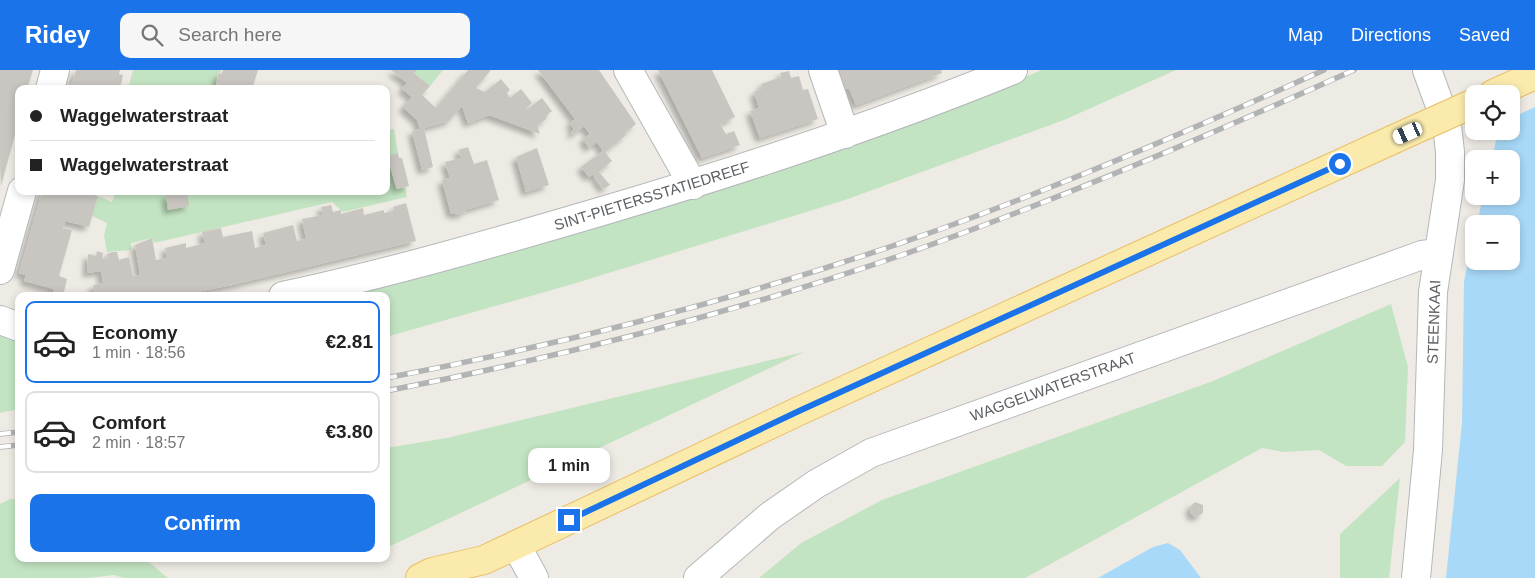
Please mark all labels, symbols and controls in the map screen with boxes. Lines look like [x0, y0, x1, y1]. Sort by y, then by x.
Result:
search box [120, 13, 470, 58]
text: Ridey [25, 21, 90, 48]
icon: search [138, 21, 166, 49]
text: Search here [178, 24, 282, 45]
text: Map [1288, 25, 1323, 45]
text: Directions [1351, 25, 1431, 45]
text: Saved [1459, 25, 1510, 45]
map controls [1465, 85, 1520, 270]
button: locate [1465, 85, 1520, 140]
text: Waggelwaterstraat [60, 105, 228, 126]
car [1391, 120, 1424, 146]
button: + [1465, 150, 1520, 205]
route start [1329, 153, 1351, 175]
text: Waggelwaterstraat [60, 154, 228, 175]
street label: SINT-PIETERSSTATIEDREEF [552, 158, 752, 233]
button: − [1465, 215, 1520, 270]
street label: STEENKAAI [1424, 280, 1443, 364]
icon: car [32, 320, 77, 365]
text: Economy [92, 322, 178, 343]
text: €2.81 [325, 331, 373, 352]
text: 1 min · 18:56 [92, 344, 185, 361]
street label: WAGGELWATERSTRAAT [968, 349, 1138, 424]
icon: car [32, 410, 77, 455]
text: Comfort [92, 412, 166, 433]
text: €3.80 [325, 421, 373, 442]
text: 2 min · 18:57 [92, 434, 185, 451]
callout: 1 min [528, 448, 610, 482]
text: 1 min [548, 457, 590, 474]
button: Confirm [30, 494, 375, 552]
route end [558, 509, 580, 531]

